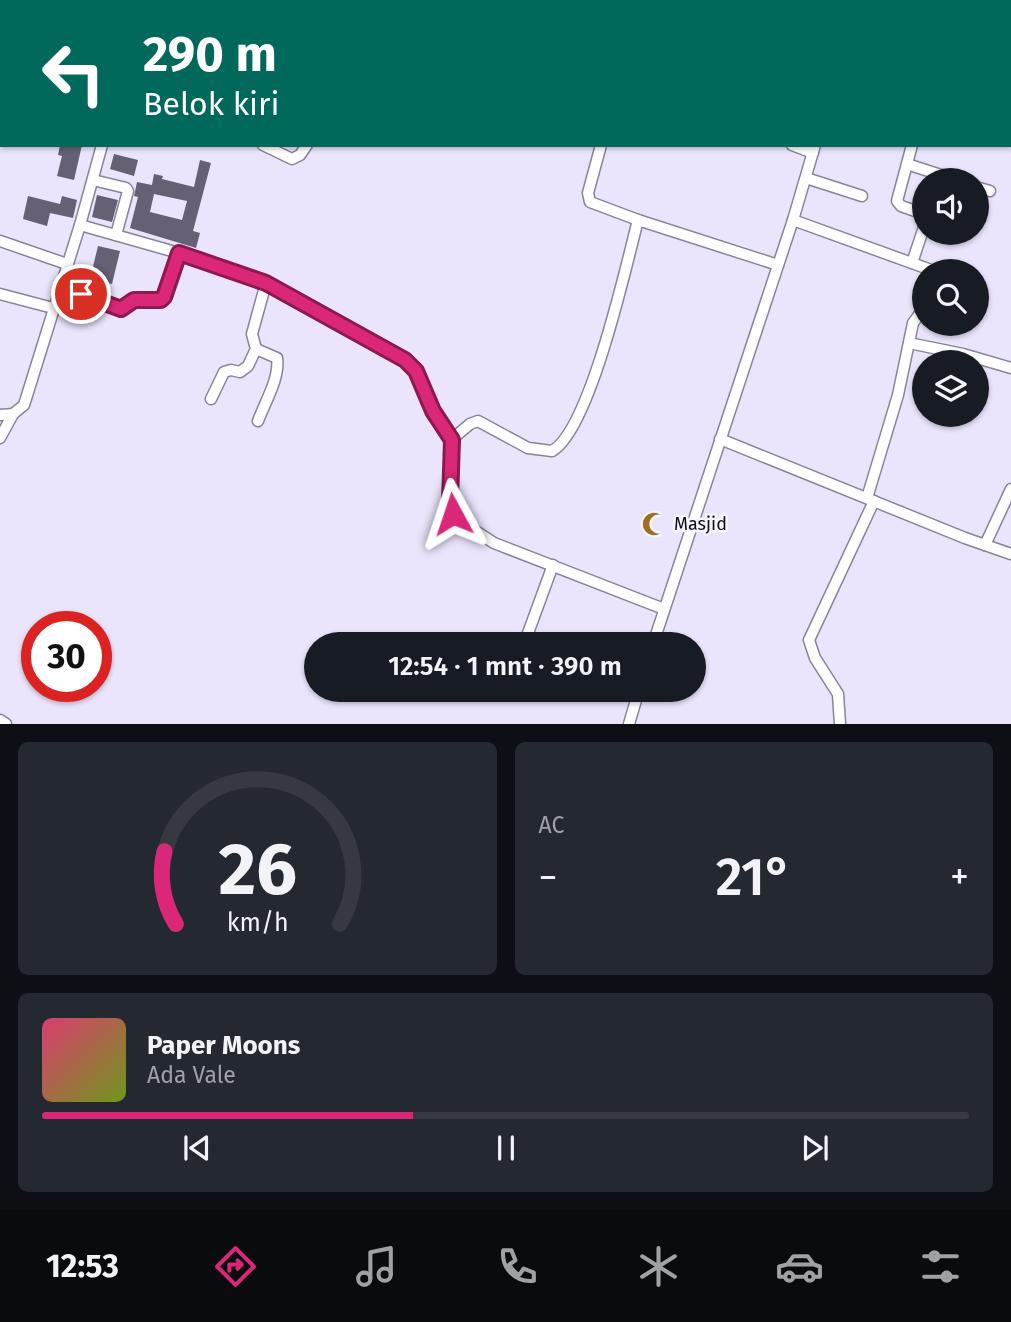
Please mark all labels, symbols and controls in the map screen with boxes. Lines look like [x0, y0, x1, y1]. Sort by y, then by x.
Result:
text: 290 m [143, 25, 277, 84]
icon: left [28, 28, 119, 119]
text: Belok kiri [143, 85, 279, 123]
map controls [912, 168, 989, 427]
button: sound [912, 168, 989, 245]
button: search [912, 259, 989, 336]
pin [51, 264, 111, 324]
icon: arrive [62, 275, 100, 313]
button: layers [912, 350, 989, 427]
position arrow [416, 477, 490, 551]
mosque icon: Masjid [640, 510, 668, 538]
place label: Masjid [674, 513, 727, 535]
speed limit sign: 30 [21, 611, 112, 702]
text: 12:54 · 1 mnt · 390 m [388, 651, 622, 682]
text: AC [539, 811, 564, 839]
text: 26 [218, 827, 297, 914]
text: 21° [716, 846, 792, 909]
text: − [539, 854, 558, 900]
text: + [950, 854, 969, 900]
text: km/h [226, 908, 288, 938]
text: Paper Moons [147, 1030, 300, 1061]
text: Ada Vale [147, 1061, 236, 1089]
icon: previous [178, 1129, 216, 1167]
icon: pause [487, 1129, 525, 1167]
icon: next [796, 1129, 834, 1167]
icon: directions [211, 1242, 260, 1291]
icon: music [352, 1242, 401, 1291]
icon: phone [493, 1242, 542, 1291]
icon: climate [634, 1242, 683, 1291]
icon: car [775, 1242, 824, 1291]
icon: filters [916, 1242, 965, 1291]
text: 12:53 [46, 1247, 119, 1285]

